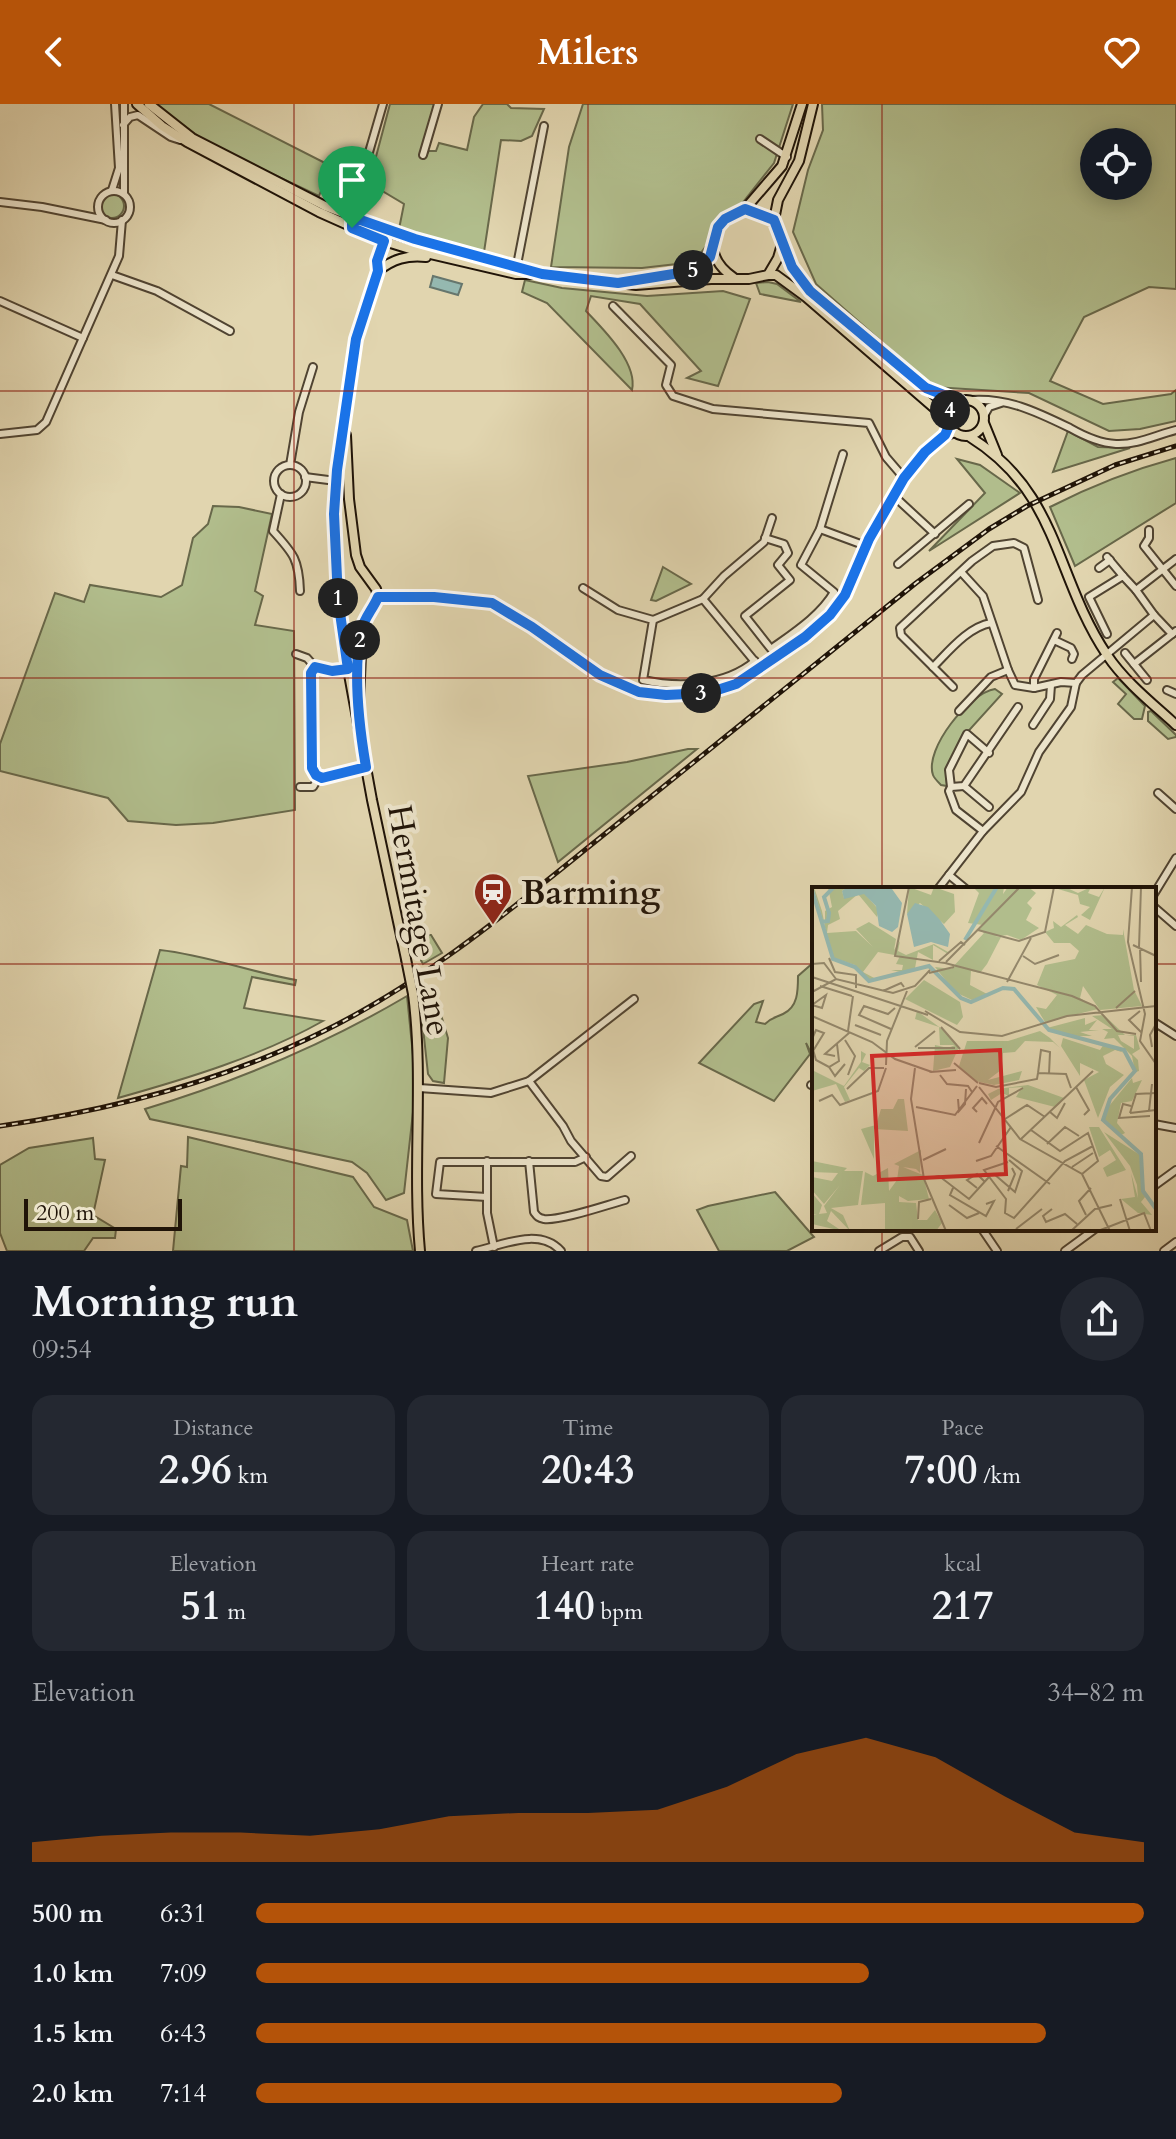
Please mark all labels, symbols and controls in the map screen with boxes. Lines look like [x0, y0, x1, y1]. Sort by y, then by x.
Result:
text: Milers [537, 28, 639, 77]
icon: back [32, 30, 76, 74]
icon: heart [1100, 30, 1144, 74]
map controls [1080, 128, 1152, 200]
button: locate [1080, 128, 1152, 200]
pin [318, 146, 386, 228]
icon: arrive [330, 158, 374, 202]
pin: 5 [673, 250, 713, 290]
text: 5 [687, 255, 699, 285]
pin: 4 [930, 390, 970, 430]
text: 4 [944, 395, 956, 425]
pin: 1 [318, 578, 358, 618]
text: 1 [332, 583, 344, 613]
pin: 2 [340, 620, 380, 660]
text: 2 [354, 625, 366, 655]
pin: 3 [681, 673, 721, 713]
text: 3 [695, 678, 707, 708]
street label: Hermitage Lane [376, 801, 462, 1039]
place label: Barming [521, 870, 661, 916]
station icon: Barming [472, 871, 514, 926]
inset map [812, 887, 1156, 1231]
scale bar [24, 1195, 182, 1231]
text: 200 m [36, 1198, 94, 1228]
text: Morning run [32, 1272, 298, 1332]
button: share [1060, 1277, 1144, 1361]
text: 09:54 [32, 1332, 92, 1367]
text: Distance [173, 1413, 254, 1443]
text: Time [563, 1413, 613, 1443]
text: Pace [941, 1413, 984, 1443]
text: 2.96 [159, 1443, 232, 1498]
text: 20:43 [541, 1443, 635, 1498]
text: 7:00 [904, 1443, 977, 1498]
text: km [232, 1461, 268, 1491]
text: /km [977, 1461, 1021, 1491]
text: Elevation [170, 1549, 257, 1579]
text: Heart rate [541, 1549, 635, 1579]
text: kcal [944, 1549, 981, 1579]
text: 51 [181, 1579, 222, 1634]
text: 140 [533, 1579, 595, 1634]
text: 217 [932, 1579, 993, 1634]
text: m [222, 1597, 246, 1627]
text: bpm [595, 1597, 643, 1627]
text: Elevation [32, 1675, 135, 1710]
text: 34–82 m [1047, 1675, 1144, 1710]
text: 500 m [32, 1896, 103, 1931]
text: 6:31 [160, 1896, 207, 1931]
text: 1.0 km [32, 1956, 113, 1991]
text: 7:09 [160, 1956, 207, 1991]
text: 1.5 km [32, 2016, 113, 2051]
text: 6:43 [160, 2016, 207, 2051]
text: 2.0 km [32, 2076, 113, 2111]
text: 7:14 [160, 2076, 207, 2111]

